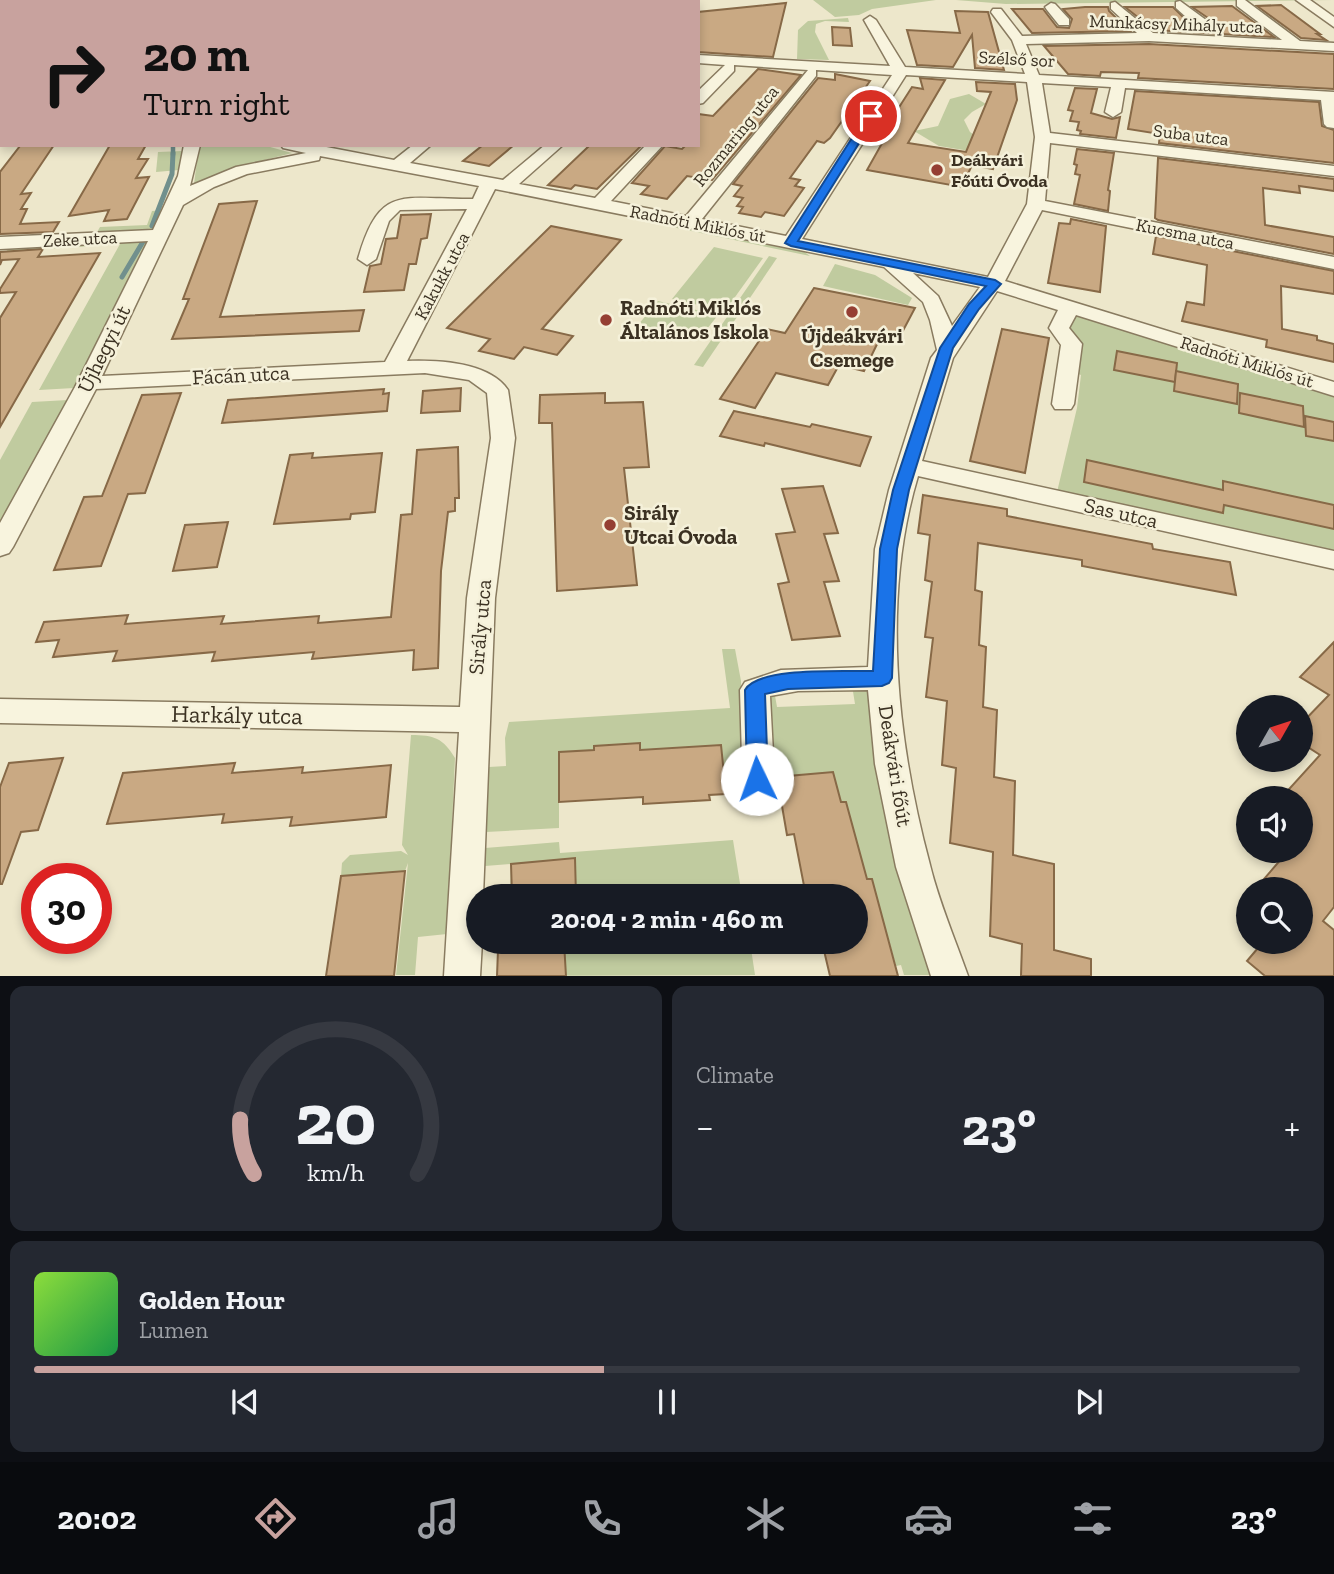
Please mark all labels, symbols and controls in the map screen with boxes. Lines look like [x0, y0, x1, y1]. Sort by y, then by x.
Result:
street label: Munkácsy Mihály utca [1089, 10, 1264, 38]
text: 20 m [143, 25, 250, 84]
icon: right [28, 28, 119, 119]
street label: Szélső sor [978, 46, 1056, 72]
street label: Rozmaring utca [689, 81, 784, 191]
text: Turn right [143, 85, 290, 123]
pin [841, 86, 901, 146]
icon: arrive [852, 97, 890, 135]
street label: Suba utca [1152, 119, 1230, 151]
place label: Deákvári Főúti Óvoda [951, 149, 1048, 192]
marker: Deákvári Főúti Óvoda [929, 162, 945, 178]
street label: Radnóti Miklós út [628, 200, 768, 248]
street label: Kucsma utca [1134, 214, 1236, 254]
street label: Zeke utca [42, 226, 118, 252]
street label: Kakukk utca [410, 228, 474, 324]
place label: Radnóti Miklós Általános Iskola [620, 295, 769, 344]
street label: Újhegyi út [72, 301, 136, 397]
marker: Újdeákvári Csemege [844, 304, 860, 320]
marker: Radnóti Miklós Általános Iskola [598, 312, 614, 328]
place label: Újdeákvári Csemege [801, 323, 903, 372]
street label: Radnóti Miklós út [1178, 331, 1317, 393]
street label: Fácán utca [192, 359, 290, 390]
street label: Sas utca [1082, 492, 1160, 533]
place label: Sirály Utcai Óvoda [624, 500, 738, 549]
marker: Sirály Utcai Óvoda [602, 517, 618, 533]
street label: Sirály utca [463, 578, 496, 676]
north arrow [1236, 695, 1312, 772]
map controls [1236, 695, 1313, 954]
street label: Harkály utca [171, 699, 304, 730]
street label: Deákvári főút [874, 703, 917, 829]
position arrow [720, 742, 794, 816]
button: sound [1236, 786, 1313, 863]
speed limit sign: 30 [21, 863, 112, 954]
button: search [1236, 877, 1313, 954]
text: 20:04 · 2 min · 460 m [551, 903, 783, 935]
text: Climate [696, 1061, 774, 1089]
text: 20 [295, 1076, 377, 1164]
text: 23° [962, 1096, 1036, 1158]
text: − [696, 1104, 714, 1150]
text: + [1284, 1104, 1300, 1150]
text: km/h [307, 1157, 365, 1187]
text: Golden Hour [139, 1284, 285, 1316]
text: Lumen [139, 1316, 208, 1344]
icon: previous [226, 1383, 264, 1421]
icon: pause [648, 1383, 686, 1421]
icon: next [1070, 1383, 1108, 1421]
icon: directions [251, 1494, 300, 1543]
icon: music [414, 1494, 463, 1543]
icon: phone [577, 1494, 626, 1543]
icon: climate [741, 1494, 790, 1543]
icon: car [904, 1494, 953, 1543]
icon: filters [1068, 1494, 1117, 1543]
text: 20:02 [57, 1499, 136, 1537]
text: 23° [1231, 1499, 1277, 1537]

